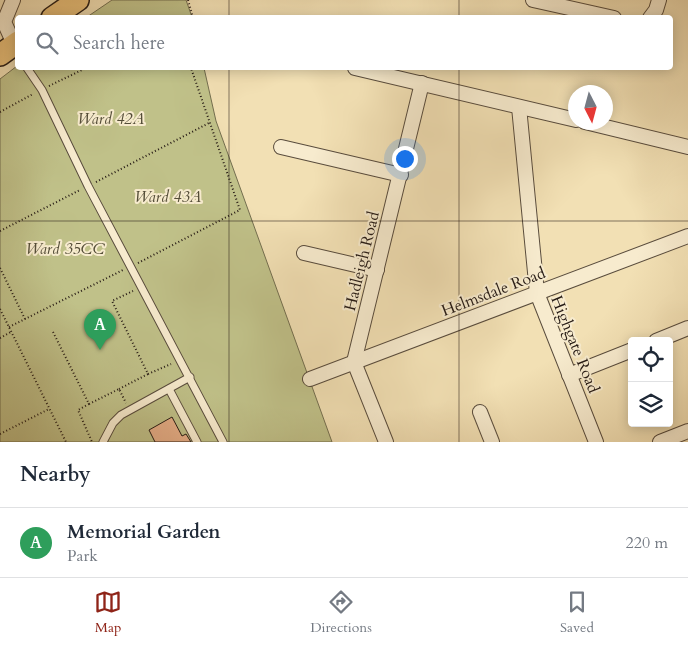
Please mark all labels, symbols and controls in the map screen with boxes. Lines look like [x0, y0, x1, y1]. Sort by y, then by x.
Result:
search box [15, 15, 673, 70]
icon: search [33, 29, 61, 57]
text: Search here [73, 30, 165, 56]
north arrow [568, 85, 613, 130]
park label: Ward 42A [77, 108, 145, 130]
your location [392, 146, 418, 172]
park label: Ward 43A [134, 186, 202, 208]
street label: Hadleigh Road [339, 209, 385, 313]
park label: Ward 35CC [25, 238, 106, 260]
street label: Helmsdale Road [438, 262, 549, 322]
street label: Highgate Road [546, 292, 605, 397]
pin: A [84, 309, 116, 350]
map controls [628, 337, 673, 427]
button: locate [628, 337, 673, 382]
button: layers [628, 382, 673, 427]
text: Nearby [20, 460, 91, 489]
text: Memorial Garden [67, 519, 220, 545]
text: A [30, 532, 42, 554]
text: 220 m [626, 532, 668, 554]
text: Park [67, 545, 98, 567]
tab: Map [94, 588, 122, 637]
tab: Directions [310, 588, 372, 637]
tab: Saved [560, 588, 594, 637]

